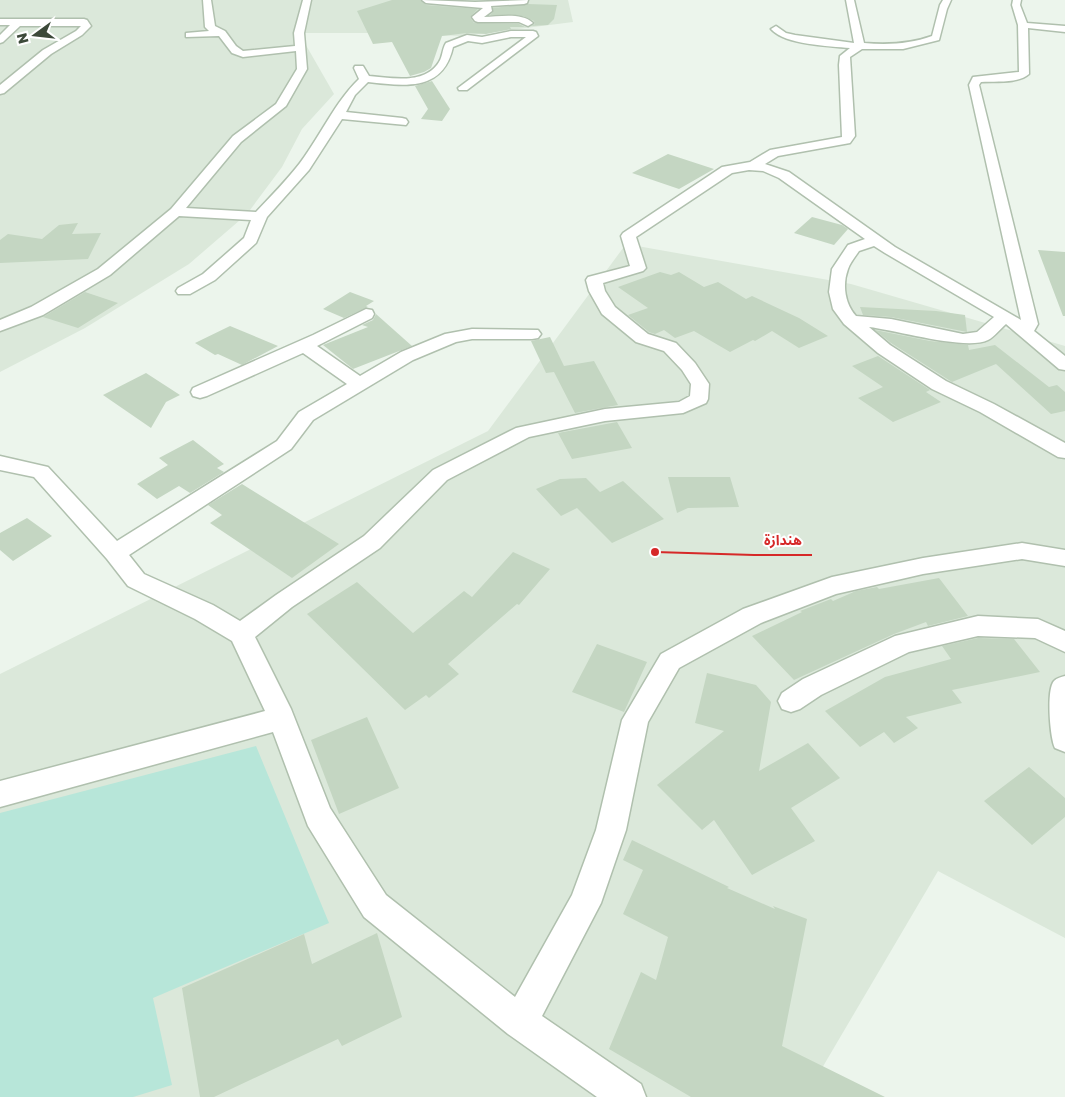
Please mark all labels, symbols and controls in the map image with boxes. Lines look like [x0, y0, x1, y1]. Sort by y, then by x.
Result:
north arrow [10, 10, 60, 60]
text: N [12, 31, 32, 46]
callout: هندازة [754, 526, 812, 555]
text: هندازة [764, 531, 802, 549]

